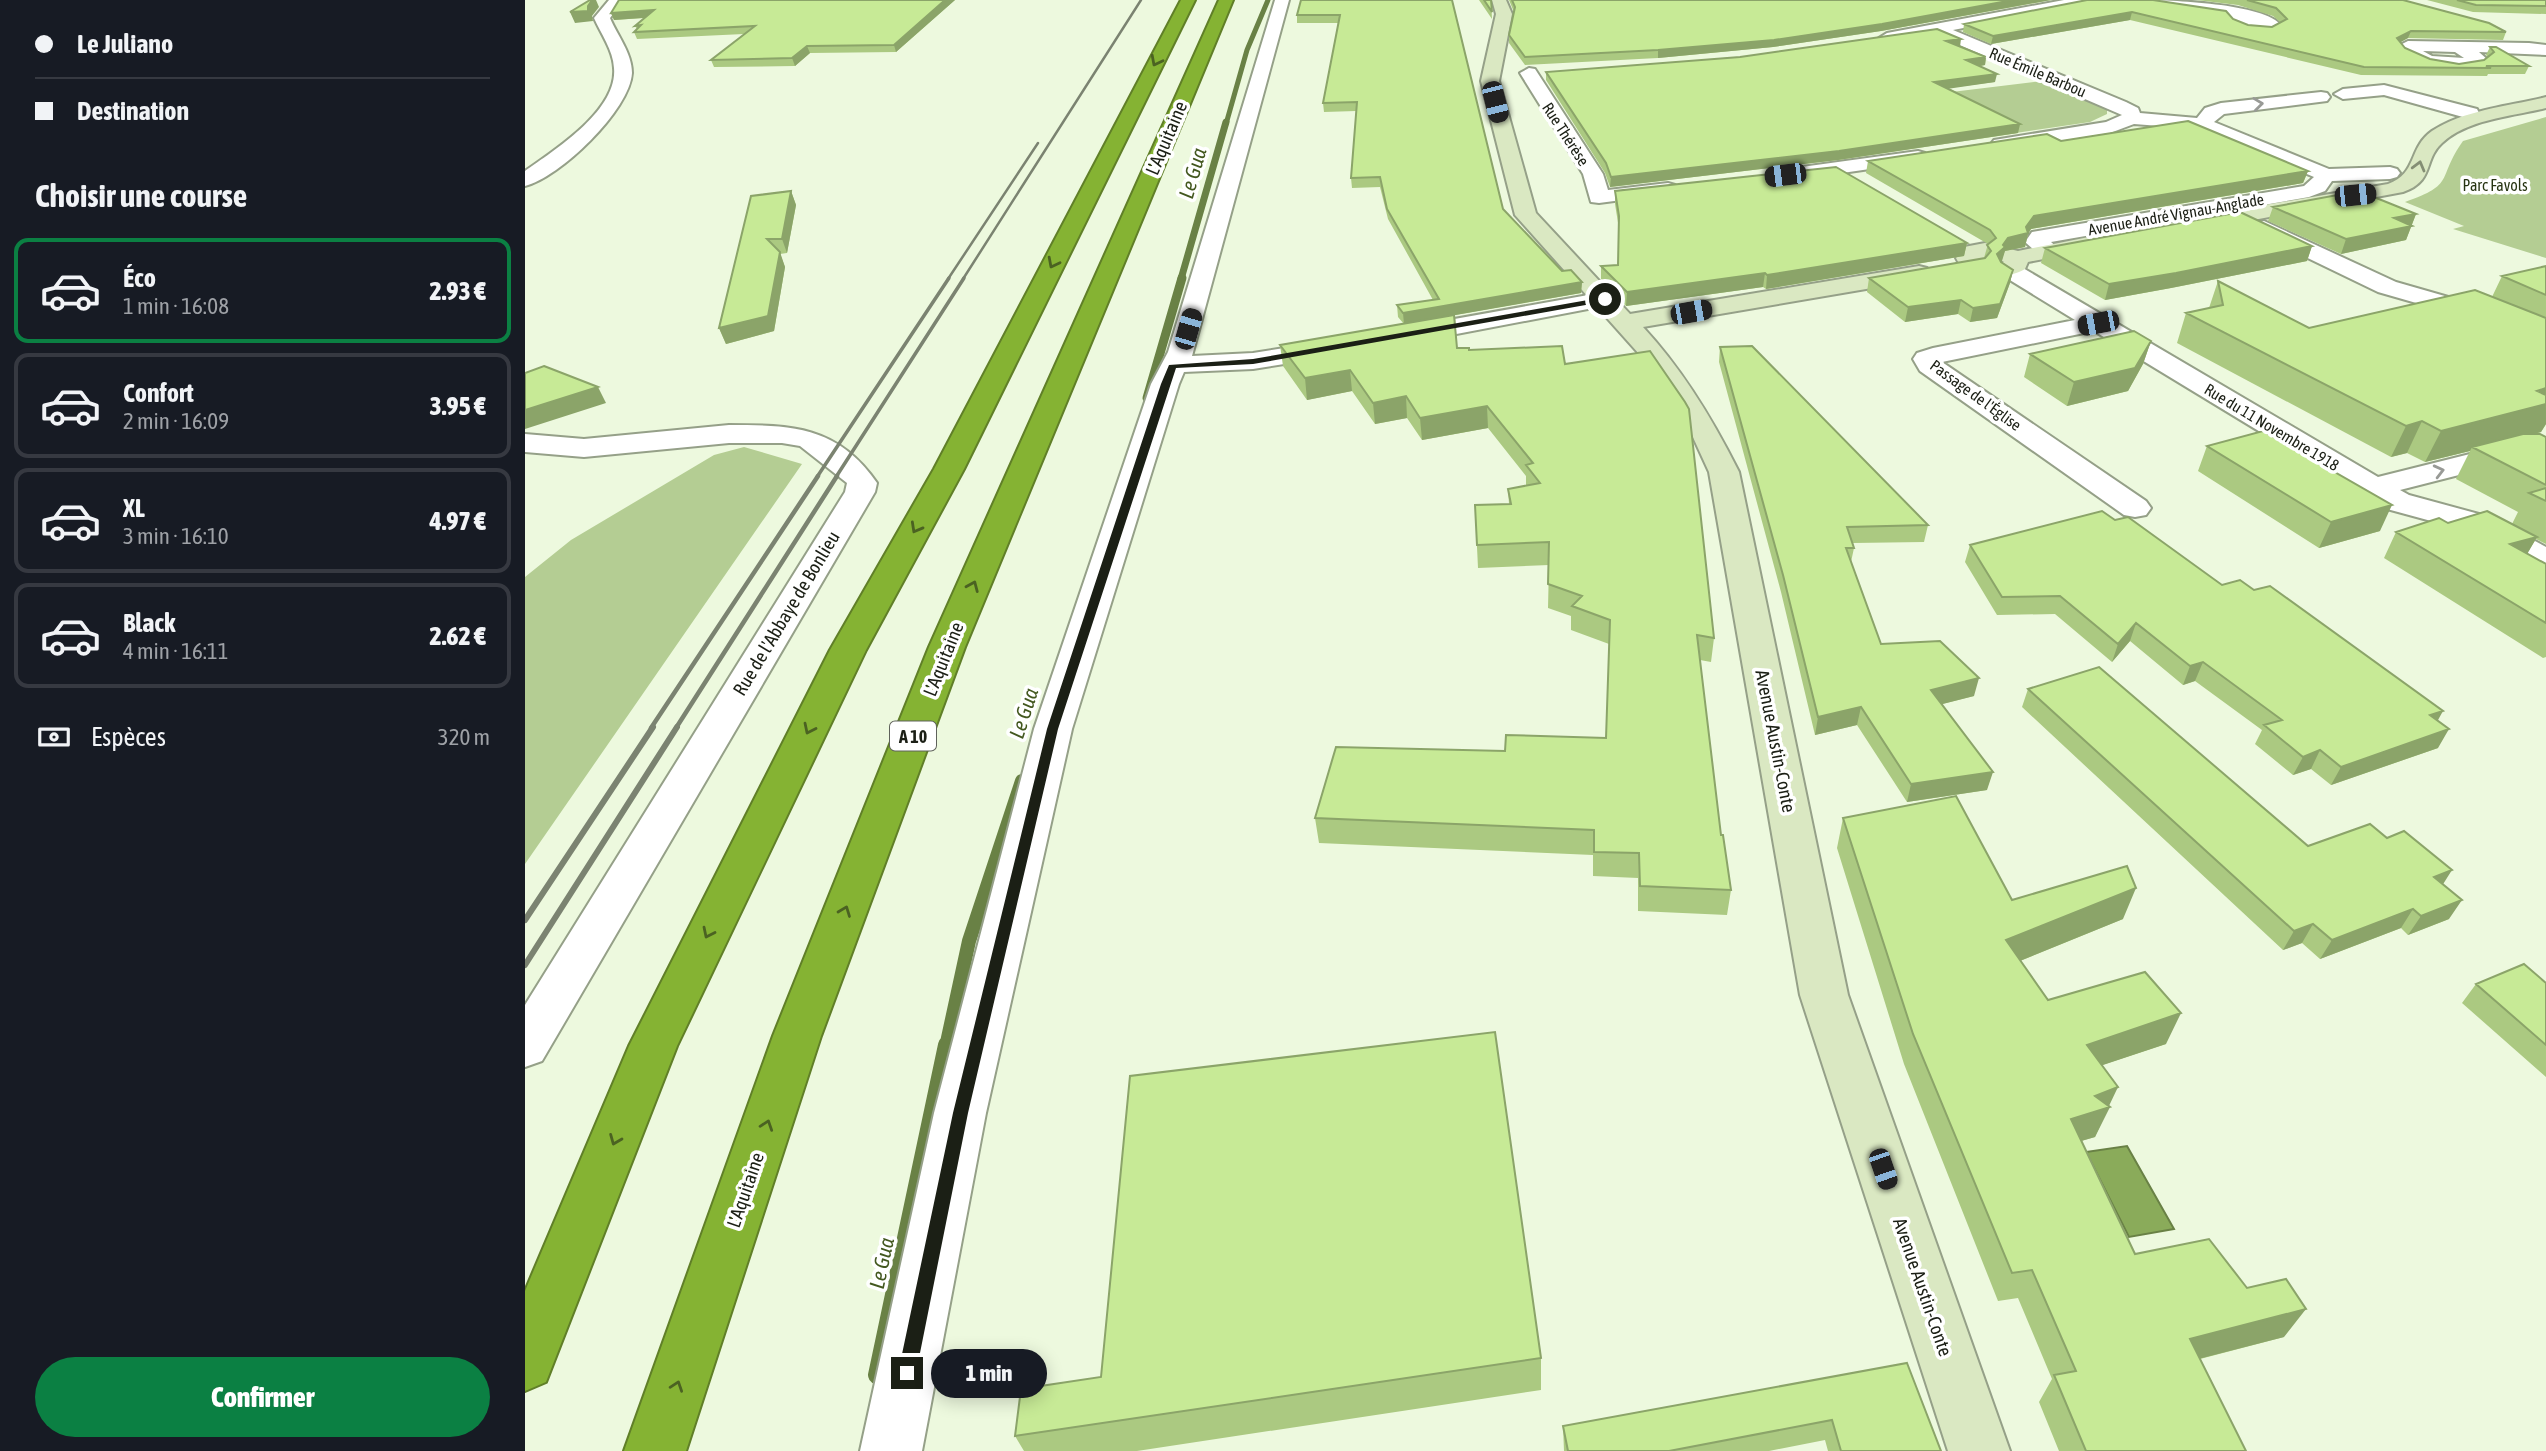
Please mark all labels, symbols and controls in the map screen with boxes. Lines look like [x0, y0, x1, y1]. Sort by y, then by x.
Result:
text: Le Juliano [77, 29, 173, 59]
street label: Rue Émile Barbou [1987, 44, 2089, 100]
one-way arrow [1151, 53, 1165, 66]
car [1480, 79, 1511, 125]
text: Destination [77, 96, 189, 126]
one-way arrow [2252, 97, 2264, 112]
street label: L'Aquitaine [1141, 98, 1191, 178]
street label: Rue Thérèse [1539, 99, 1593, 169]
water label: Le Gua [1173, 145, 1211, 201]
one-way arrow [2411, 161, 2425, 173]
car [1763, 162, 1808, 188]
park label: Parc Favols [2462, 176, 2528, 194]
text: Choisir une course [35, 177, 247, 214]
car [2334, 182, 2377, 208]
street label: Avenue André Vignau-Anglade [2087, 190, 2265, 239]
one-way arrow [1048, 256, 1062, 268]
icon: car [39, 259, 102, 322]
text: Éco [123, 263, 156, 293]
text: 2.93 € [429, 276, 486, 306]
route start [1589, 283, 1621, 315]
text: 1 min · 16:08 [123, 293, 229, 319]
car [1669, 298, 1714, 326]
car [1173, 306, 1204, 352]
car [2076, 309, 2121, 337]
street label: Passage de l'Église [1926, 356, 2025, 435]
icon: car [39, 374, 102, 437]
text: Confort [123, 378, 194, 408]
street label: Rue du 11 Novembre 1918 [2201, 380, 2343, 474]
text: 3.95 € [429, 391, 486, 421]
text: 2 min · 16:09 [123, 408, 229, 434]
one-way arrow [2433, 465, 2445, 479]
icon: car [39, 489, 102, 552]
text: XL [123, 493, 145, 523]
text: 4.97 € [429, 506, 486, 536]
one-way arrow [911, 521, 924, 533]
text: 3 min · 16:10 [123, 523, 229, 549]
street label: Rue de l'Abbaye de Bonlieu [728, 527, 844, 699]
one-way arrow [965, 580, 979, 593]
icon: car [39, 604, 102, 667]
text: Black [123, 608, 175, 638]
street label: L'Aquitaine [918, 619, 968, 699]
text: 2.62 € [429, 621, 486, 651]
text: 4 min · 16:11 [123, 638, 229, 664]
street label: Avenue Austin-Conte [1751, 668, 1801, 814]
water label: Le Gua [1004, 685, 1042, 741]
icon: cash [35, 718, 73, 756]
text: Espèces [91, 722, 166, 752]
one-way arrow [803, 722, 817, 734]
road number: A 10 [890, 722, 936, 750]
text: 320 m [438, 724, 490, 750]
one-way arrow [837, 906, 851, 918]
one-way arrow [703, 926, 717, 938]
one-way arrow [759, 1119, 773, 1131]
one-way arrow [609, 1134, 623, 1146]
car [1867, 1146, 1900, 1192]
street label: L'Aquitaine [722, 1150, 768, 1230]
street label: Avenue Austin-Conte [1889, 1215, 1957, 1359]
water label: Le Gua [864, 1235, 898, 1291]
callout: 1 min [931, 1348, 1047, 1398]
button: Confirmer [35, 1357, 490, 1437]
route end [891, 1357, 923, 1389]
text: 1 min [966, 1360, 1012, 1386]
one-way arrow [669, 1381, 683, 1393]

